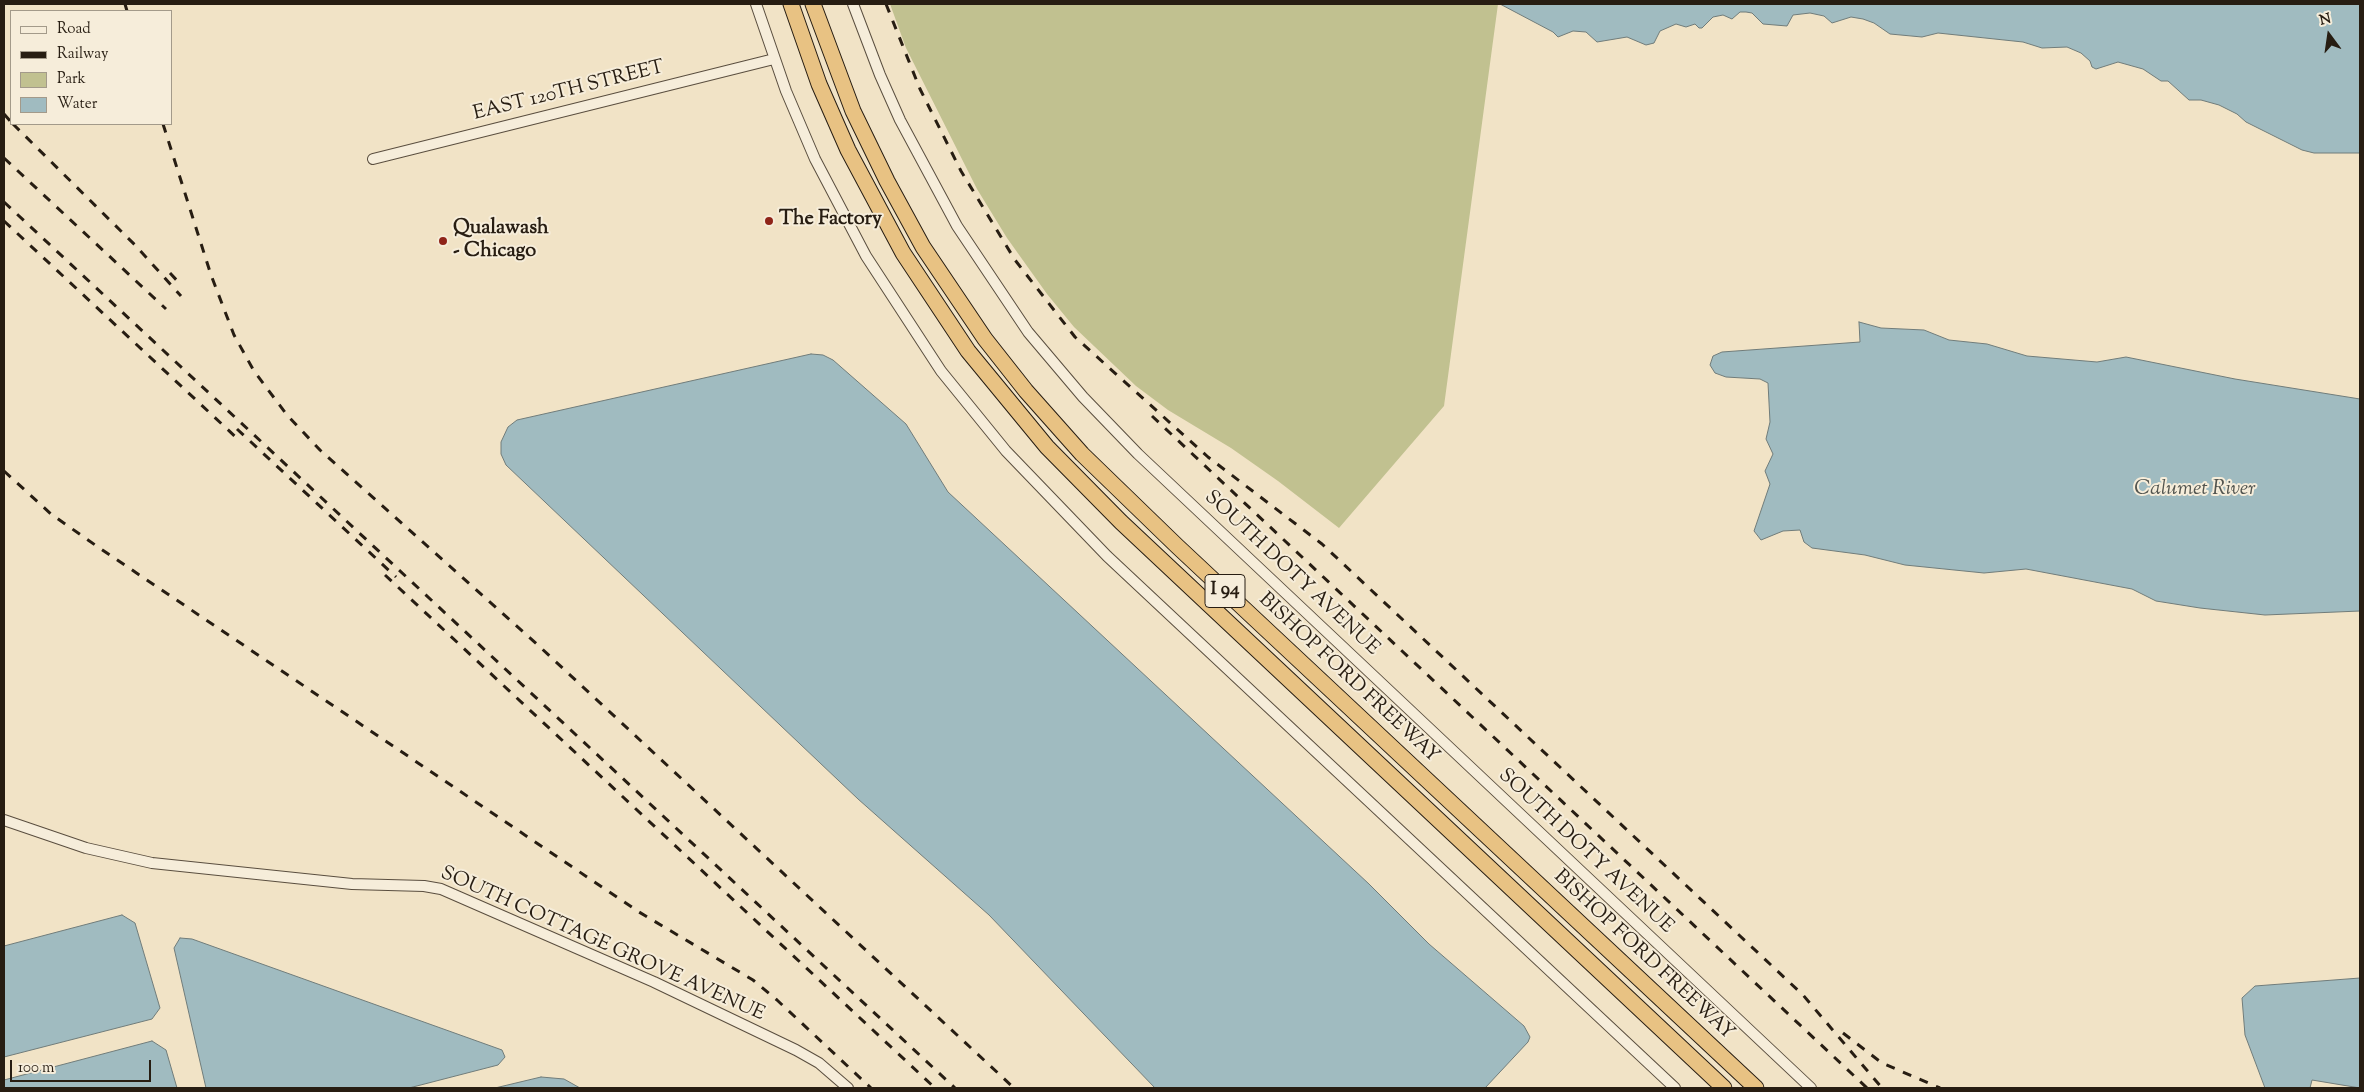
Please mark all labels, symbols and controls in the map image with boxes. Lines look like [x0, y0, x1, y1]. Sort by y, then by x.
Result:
text: N [2318, 9, 2333, 32]
legend [10, 10, 172, 125]
north arrow [2304, 10, 2354, 60]
text: Road [57, 19, 91, 40]
text: Railway [57, 44, 108, 65]
street label: EAST 120TH STREET [471, 57, 667, 127]
text: Park [57, 69, 86, 90]
text: Water [57, 94, 97, 115]
place label: The Factory [779, 209, 882, 233]
marker: The Factory [763, 215, 775, 227]
place label: Qualawash - Chicago [453, 218, 549, 265]
marker: Qualawash - Chicago [437, 235, 449, 247]
water label: Calumet River [2134, 477, 2256, 503]
street label: SOUTH DOTY AVENUE [1198, 487, 1384, 661]
road number: I 94 [1205, 574, 1245, 608]
street label: BISHOP FORD FREEWAY [1253, 589, 1443, 769]
street label: SOUTH DOTY AVENUE [1492, 765, 1678, 939]
street label: SOUTH COTTAGE GROVE AVENUE [436, 862, 768, 1028]
street label: BISHOP FORD FREEWAY [1548, 866, 1738, 1046]
scale bar [12, 1050, 154, 1082]
text: 100 m [18, 1058, 54, 1079]

